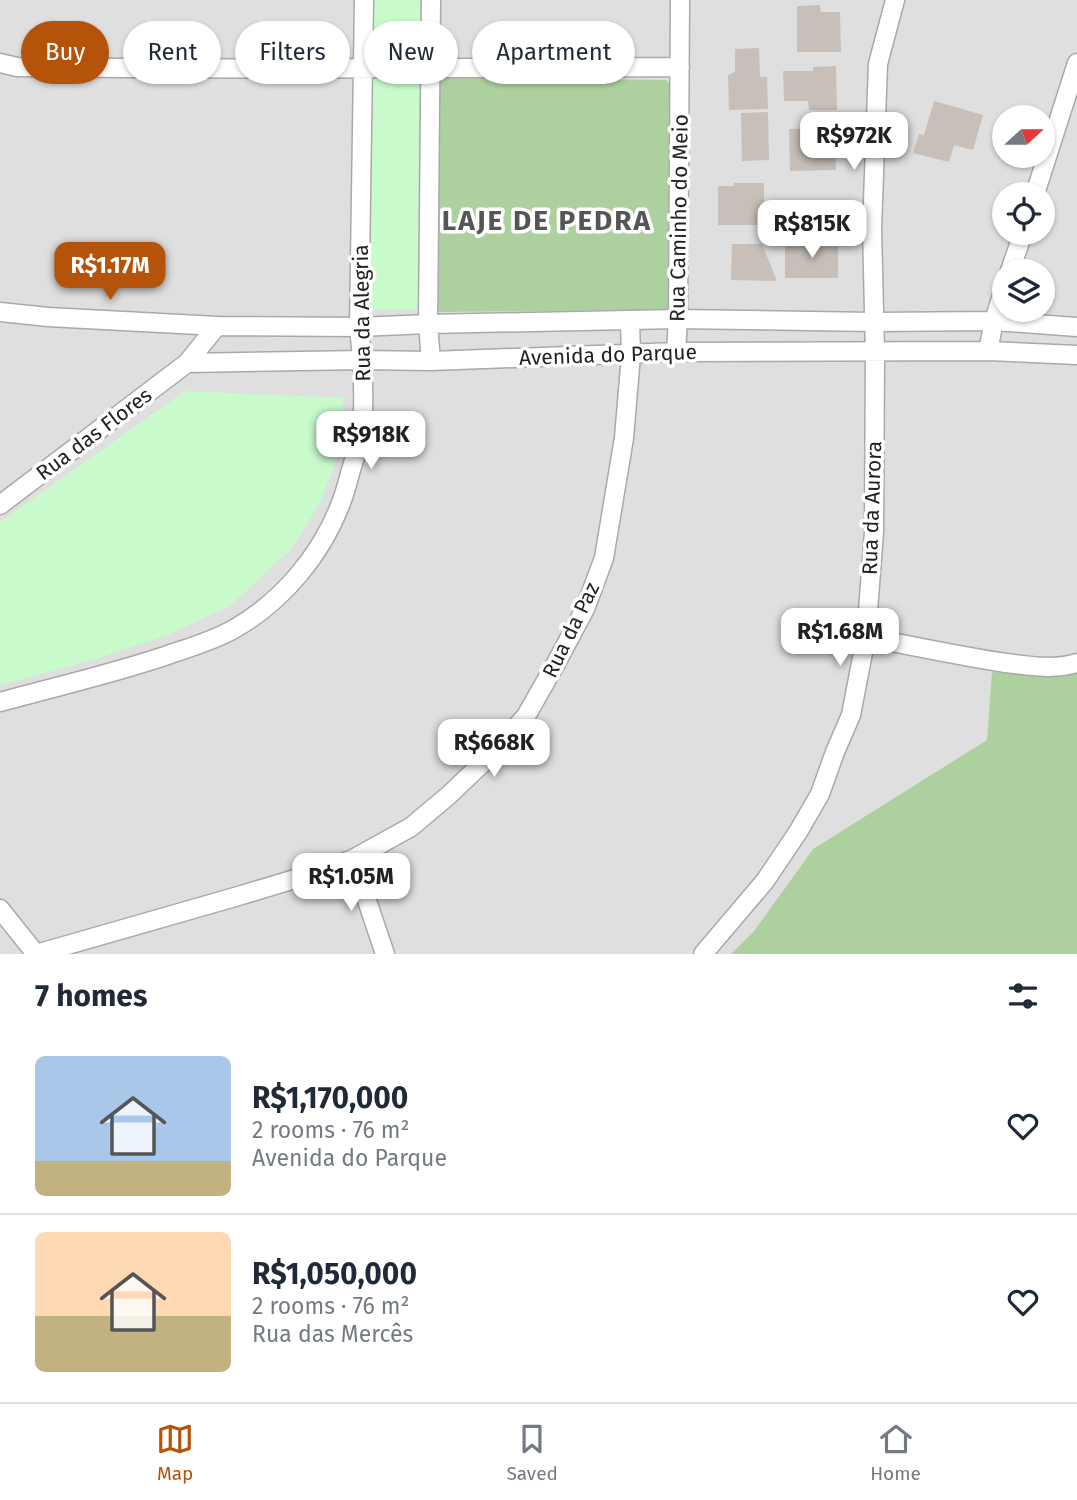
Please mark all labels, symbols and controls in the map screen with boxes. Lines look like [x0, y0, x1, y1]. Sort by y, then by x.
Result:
chip: Buy [21, 21, 109, 84]
chip: Rent [123, 21, 221, 84]
chip: Filters [235, 21, 350, 84]
chip: New [364, 21, 458, 84]
chip: Apartment [472, 21, 635, 84]
north arrow [992, 105, 1055, 168]
map controls [992, 105, 1055, 322]
pin: R$972K [797, 113, 911, 172]
street label: Rua Caminho do Meio [664, 114, 694, 322]
text: R$972K [816, 121, 892, 149]
button: locate [992, 182, 1055, 245]
pin: R$815K [755, 201, 869, 260]
district label: LAJE DE PEDRA [442, 204, 652, 237]
text: R$815K [774, 209, 850, 237]
pin: R$1.17M [45, 243, 175, 302]
street label: Rua da Alegria [348, 244, 376, 382]
text: R$1.17M [70, 251, 150, 279]
button: layers [992, 259, 1055, 322]
street label: Avenida do Parque [519, 339, 697, 371]
street label: Rua das Flores [31, 382, 157, 486]
pin: R$918K [314, 412, 428, 471]
text: R$918K [332, 420, 410, 448]
street label: Rua da Aurora [857, 440, 887, 576]
street label: Rua da Paz [537, 578, 605, 682]
pin: R$1.68M [775, 608, 905, 668]
text: R$1.68M [797, 617, 883, 645]
pin: R$668K [437, 720, 551, 779]
text: R$668K [454, 728, 534, 756]
pin: R$1.05M [286, 853, 416, 913]
text: R$1.05M [308, 862, 394, 890]
icon: filters [1004, 977, 1042, 1015]
text: 7 homes [35, 978, 147, 1014]
text: R$1,170,000 [252, 1080, 408, 1116]
icon: home [91, 1084, 175, 1168]
icon: heart [1004, 1107, 1042, 1145]
text: 2 rooms · 76 m² [252, 1116, 410, 1144]
text: Avenida do Parque [252, 1144, 447, 1172]
text: R$1,050,000 [252, 1256, 417, 1292]
icon: home [91, 1260, 175, 1344]
icon: heart [1004, 1283, 1042, 1321]
text: 2 rooms · 76 m² [252, 1292, 410, 1320]
text: Rua das Mercês [252, 1320, 413, 1348]
tab: Map [156, 1420, 194, 1485]
tab: Saved [506, 1420, 558, 1485]
tab: Home [870, 1420, 921, 1485]

